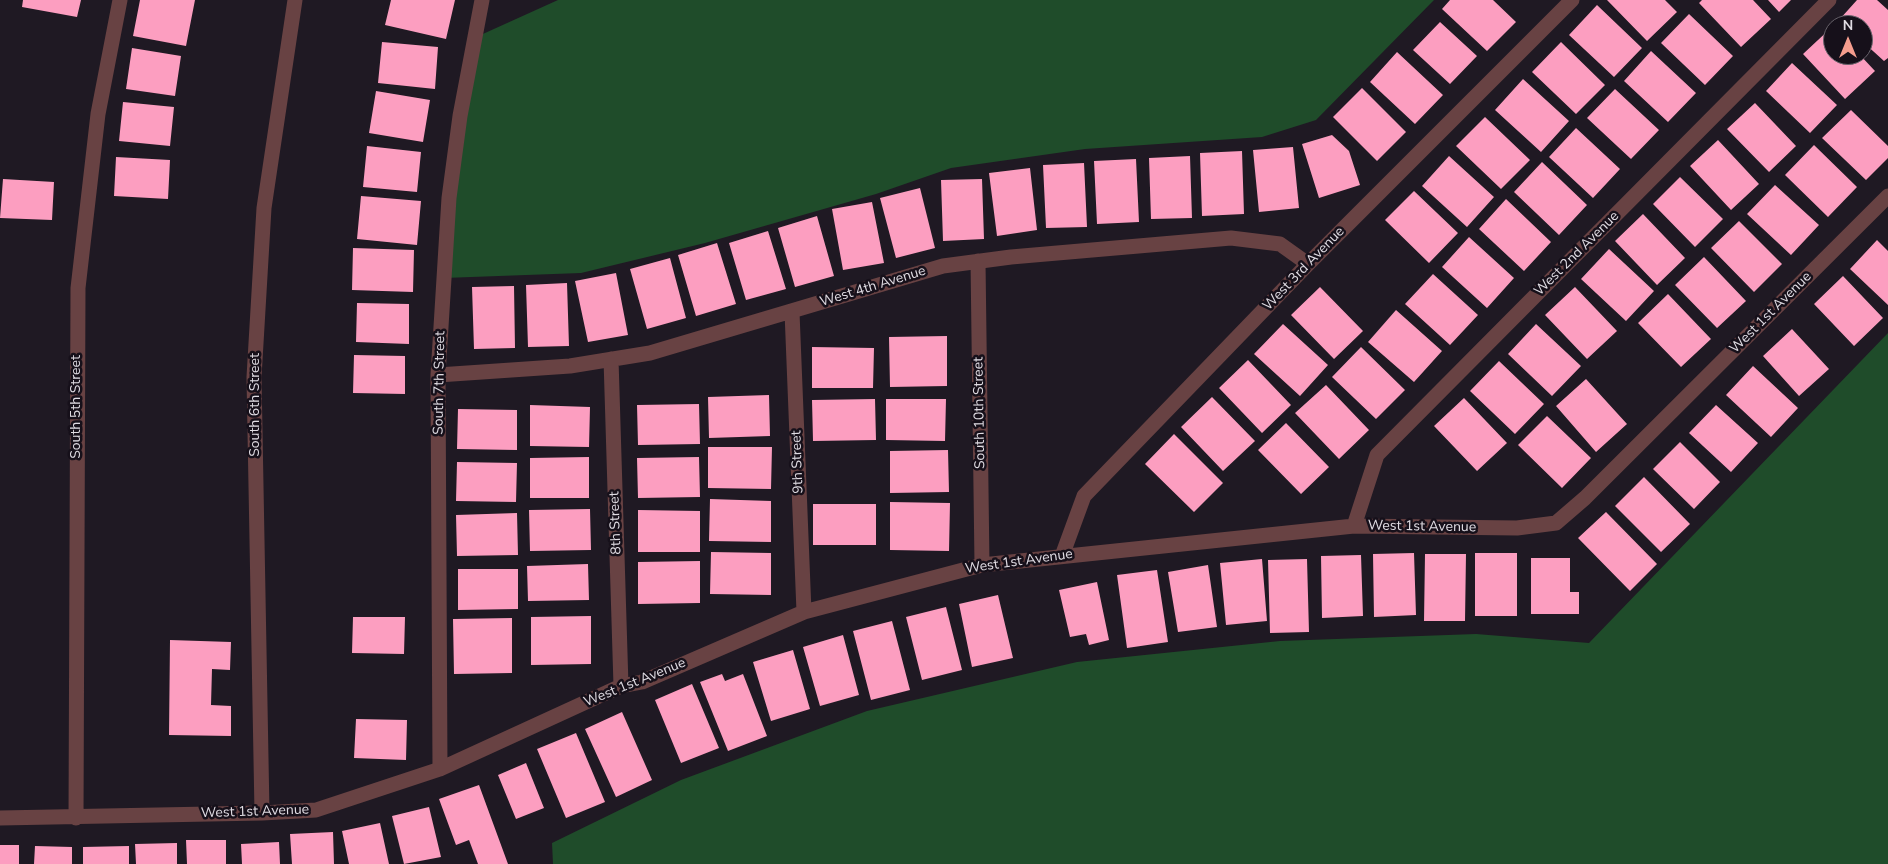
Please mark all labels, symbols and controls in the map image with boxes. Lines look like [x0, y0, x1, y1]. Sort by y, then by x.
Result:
north arrow [1823, 15, 1873, 65]
text: N [1843, 16, 1853, 35]
street label: West 2nd Avenue [1531, 208, 1623, 300]
street label: West 3rd Avenue [1260, 224, 1348, 314]
street label: West 4th Avenue [818, 263, 928, 311]
street label: West 1st Avenue [1727, 269, 1815, 357]
street label: South 7th Street [431, 331, 449, 435]
street label: South 6th Street [248, 353, 264, 457]
street label: South 5th Street [69, 355, 85, 459]
street label: South 10th Street [971, 357, 989, 469]
street label: 9th Street [789, 430, 807, 494]
street label: 8th Street [607, 491, 625, 555]
street label: West 1st Avenue [1368, 518, 1476, 536]
street label: West 1st Avenue [964, 546, 1074, 578]
street label: West 1st Avenue [582, 655, 688, 711]
street label: West 1st Avenue [201, 802, 309, 822]

